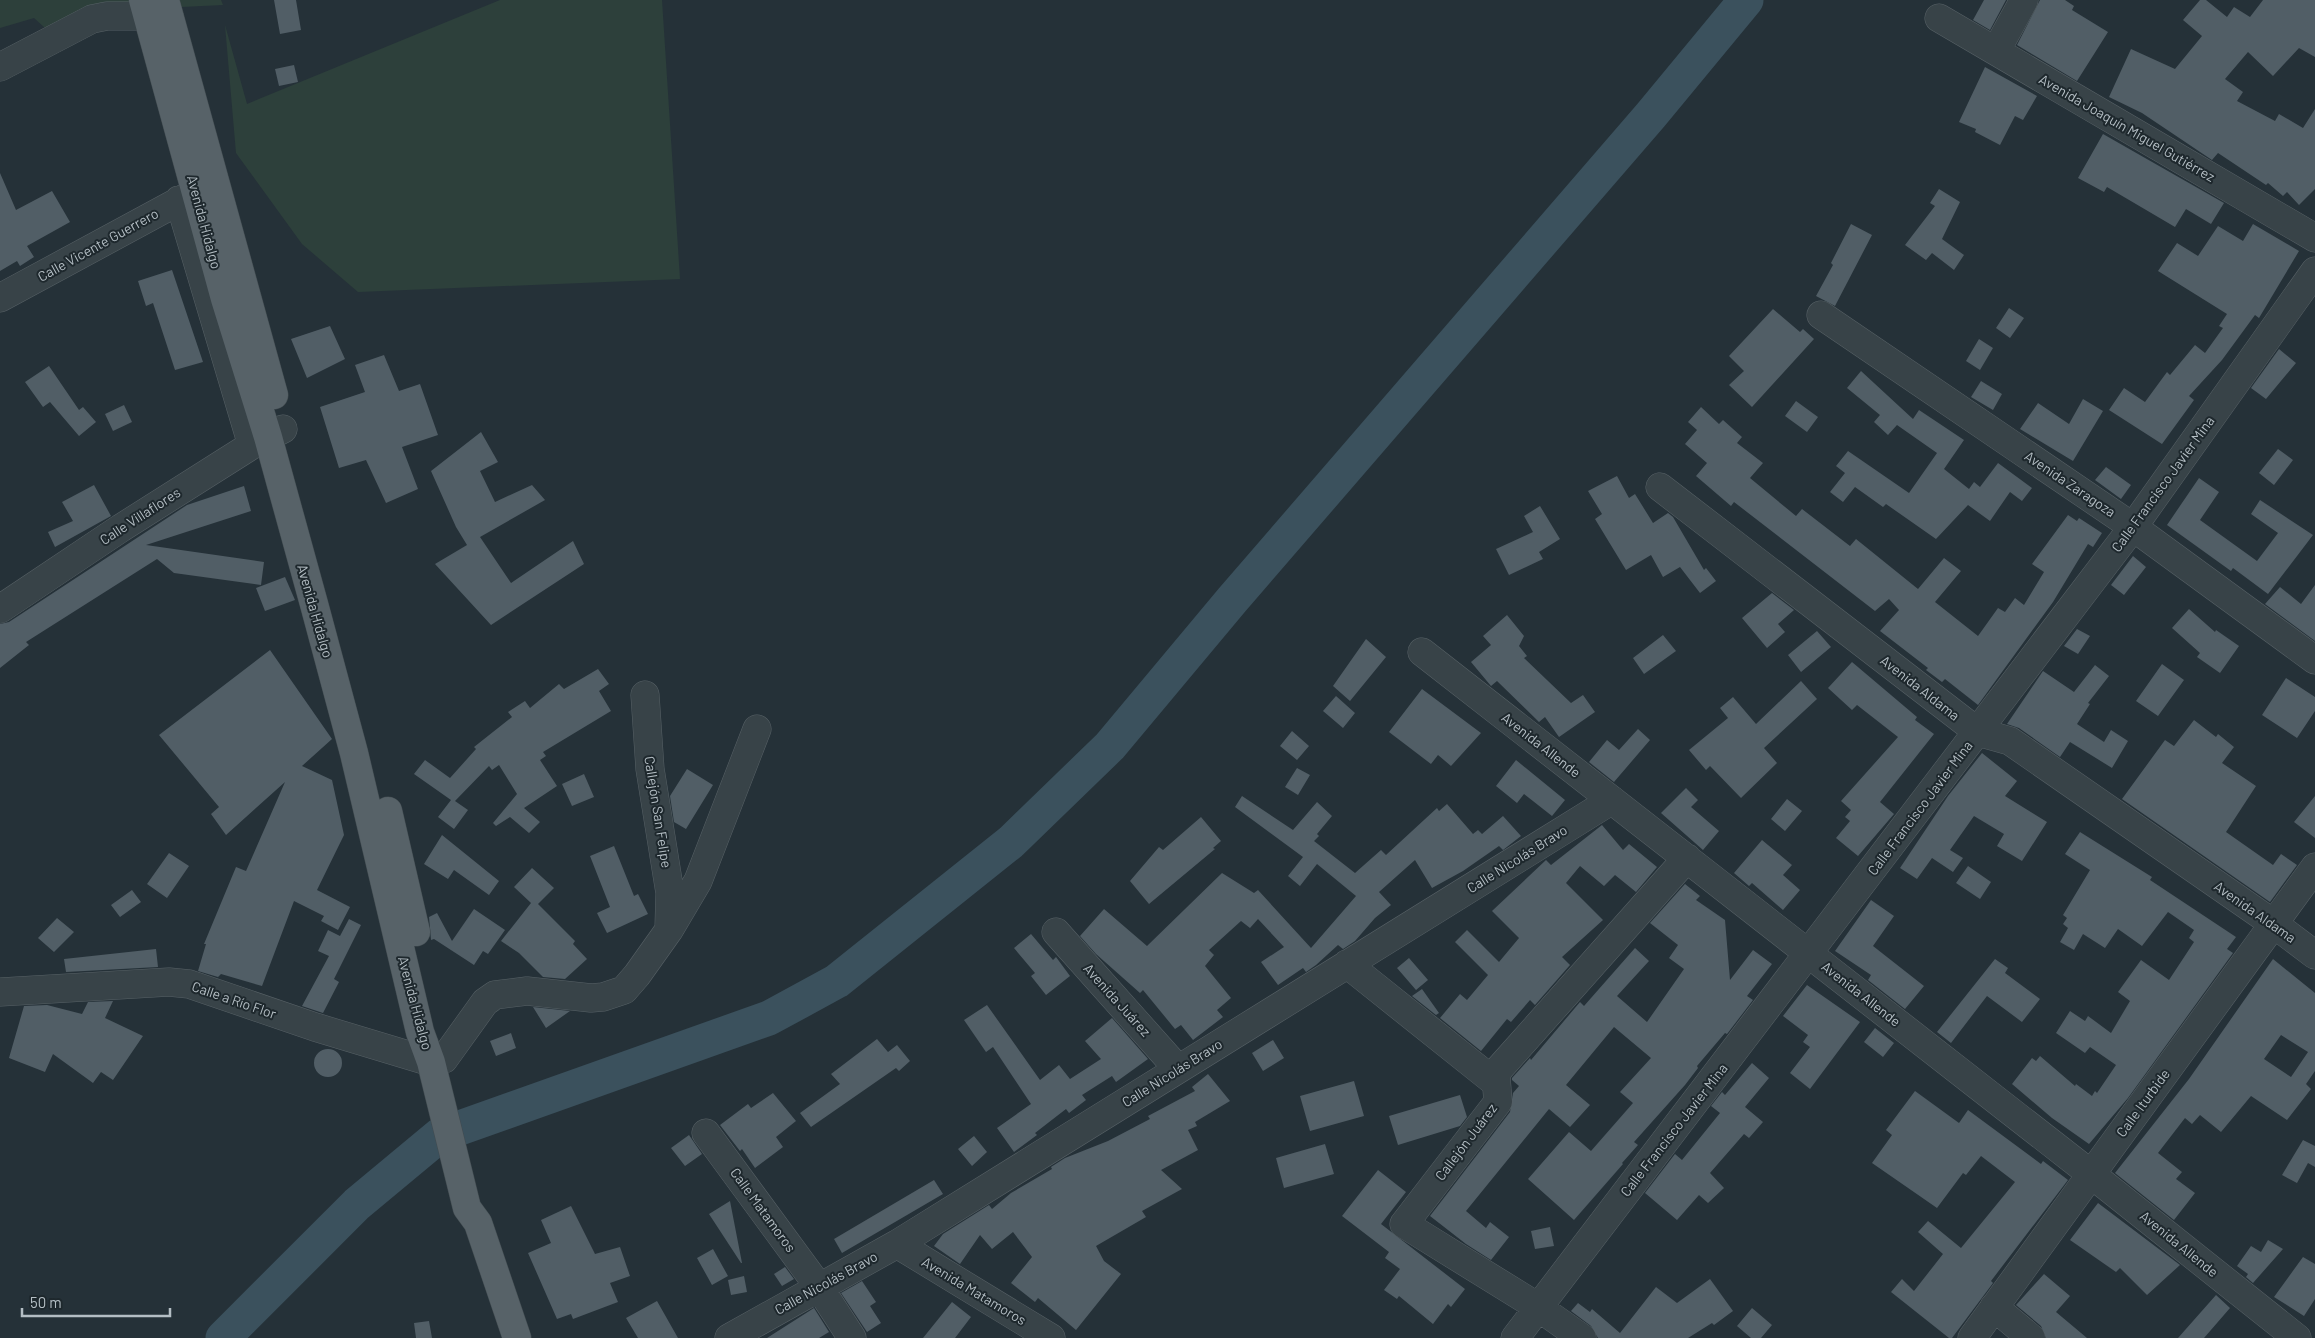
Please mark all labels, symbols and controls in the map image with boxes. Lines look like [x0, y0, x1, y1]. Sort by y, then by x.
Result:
street label: Avenida Joaquín Miguel Gutiérrez [2036, 70, 2218, 185]
street label: Avenida Hidalgo [184, 173, 225, 271]
street label: Calle Vicente Guerrero [34, 204, 161, 285]
street label: Calle Francisco Javier Mina [2108, 412, 2218, 555]
street label: Avenida Zaragoza [2021, 447, 2119, 520]
street label: Calle Villaflores [96, 483, 183, 548]
street label: Avenida Hidalgo [294, 562, 337, 660]
street label: Avenida Aldama [1877, 651, 1963, 724]
street label: Avenida Allende [1498, 708, 1584, 781]
street label: Calle Francisco Javier Mina [1863, 737, 1976, 878]
street label: Callejón San Felipe [641, 755, 676, 869]
street label: Calle Nicolás Bravo [1463, 821, 1570, 896]
street label: Avenida Aldama [2211, 877, 2299, 946]
street label: Avenida Hidalgo [395, 954, 436, 1052]
street label: Avenida Allende [1818, 957, 1904, 1030]
street label: Avenida Juárez [1080, 960, 1155, 1040]
street label: Calle a Río Flor [190, 977, 279, 1022]
street label: Calle Nicolás Bravo [1118, 1035, 1225, 1110]
street label: Calle Francisco Javier Mina [1616, 1060, 1731, 1200]
street label: Calle Iturbide [2112, 1065, 2173, 1140]
street label: Callejón Juárez [1431, 1100, 1500, 1184]
street label: Calle Matamoros [727, 1164, 800, 1255]
street label: Avenida Allende [2137, 1207, 2222, 1280]
street label: Calle Nicolás Bravo [771, 1247, 880, 1318]
street label: Avenida Matamoros [919, 1253, 1030, 1329]
scale bar [22, 1286, 170, 1318]
text: 50 m [30, 1293, 62, 1311]

